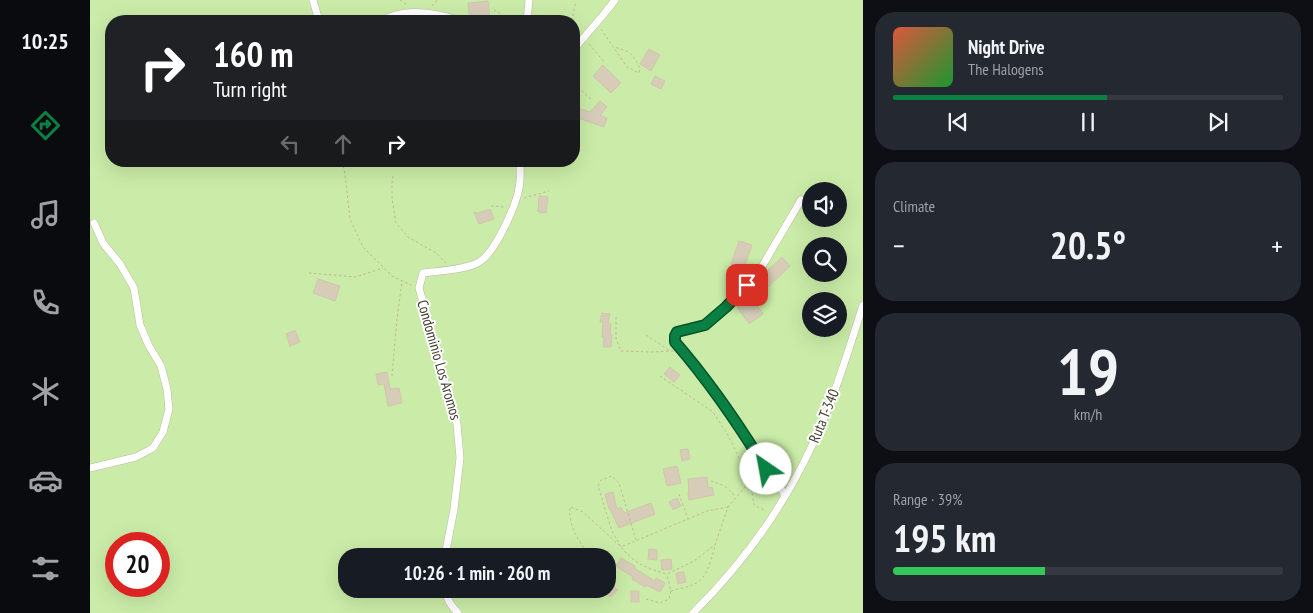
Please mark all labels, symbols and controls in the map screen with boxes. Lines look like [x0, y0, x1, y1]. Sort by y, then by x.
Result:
text: 10:25 [21, 27, 69, 55]
text: 160 m [213, 31, 294, 77]
icon: right [130, 35, 195, 100]
text: Night Drive [968, 35, 1045, 59]
text: The Halogens [968, 59, 1044, 79]
text: Turn right [213, 75, 287, 103]
icon: directions [28, 108, 63, 143]
icon: previous [944, 108, 972, 136]
icon: pause [1074, 108, 1102, 136]
icon: next [1204, 108, 1232, 136]
icon: left [276, 130, 304, 158]
icon: ahead [329, 130, 357, 158]
icon: right [382, 130, 410, 158]
map controls [802, 182, 847, 337]
button: sound [802, 182, 847, 227]
text: Climate [893, 196, 935, 216]
icon: music [28, 197, 63, 232]
text: 20.5° [1050, 220, 1126, 269]
text: − [893, 227, 905, 264]
text: + [1271, 227, 1283, 264]
button: search [802, 237, 847, 282]
pin [726, 264, 768, 306]
icon: arrive [733, 271, 761, 299]
icon: phone [28, 285, 63, 320]
button: layers [802, 292, 847, 337]
street label: Condominio Los Aromos [413, 298, 466, 422]
text: 19 [1057, 329, 1119, 413]
icon: climate [28, 374, 63, 409]
street label: Ruta T-340 [804, 386, 843, 446]
text: km/h [1074, 404, 1102, 424]
position arrow [739, 442, 791, 494]
icon: car [28, 463, 63, 498]
text: Range · 39% [893, 489, 962, 509]
text: 195 km [893, 513, 996, 562]
speed limit sign: 20 [105, 532, 170, 597]
icon: filters [28, 551, 63, 586]
text: 10:26 · 1 min · 260 m [404, 561, 550, 585]

